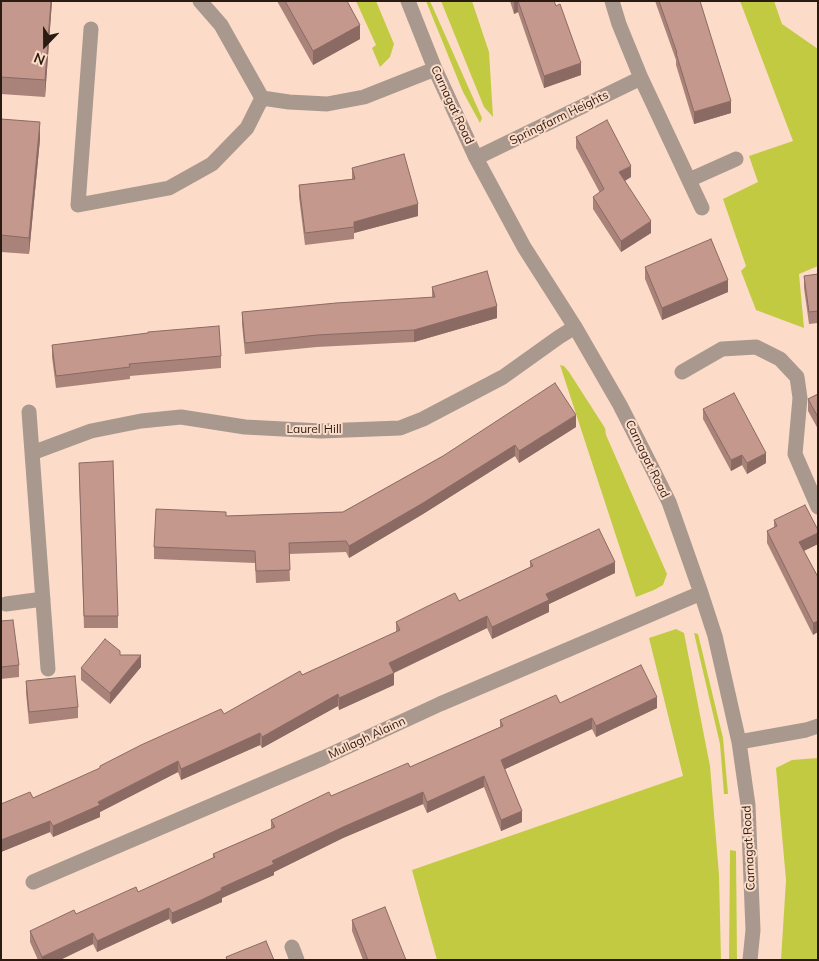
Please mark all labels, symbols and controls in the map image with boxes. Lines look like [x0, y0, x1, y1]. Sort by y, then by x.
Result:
north arrow [20, 20, 70, 70]
text: N [31, 49, 48, 69]
street label: Carnagat Road [428, 63, 476, 147]
street label: Springfarm Heights [507, 88, 611, 148]
street label: Carnagat Road [622, 418, 672, 500]
street label: Laurel Hill [286, 422, 342, 436]
street label: Mullagh Alainn [326, 714, 408, 762]
street label: Carnagat Road [740, 805, 758, 891]

